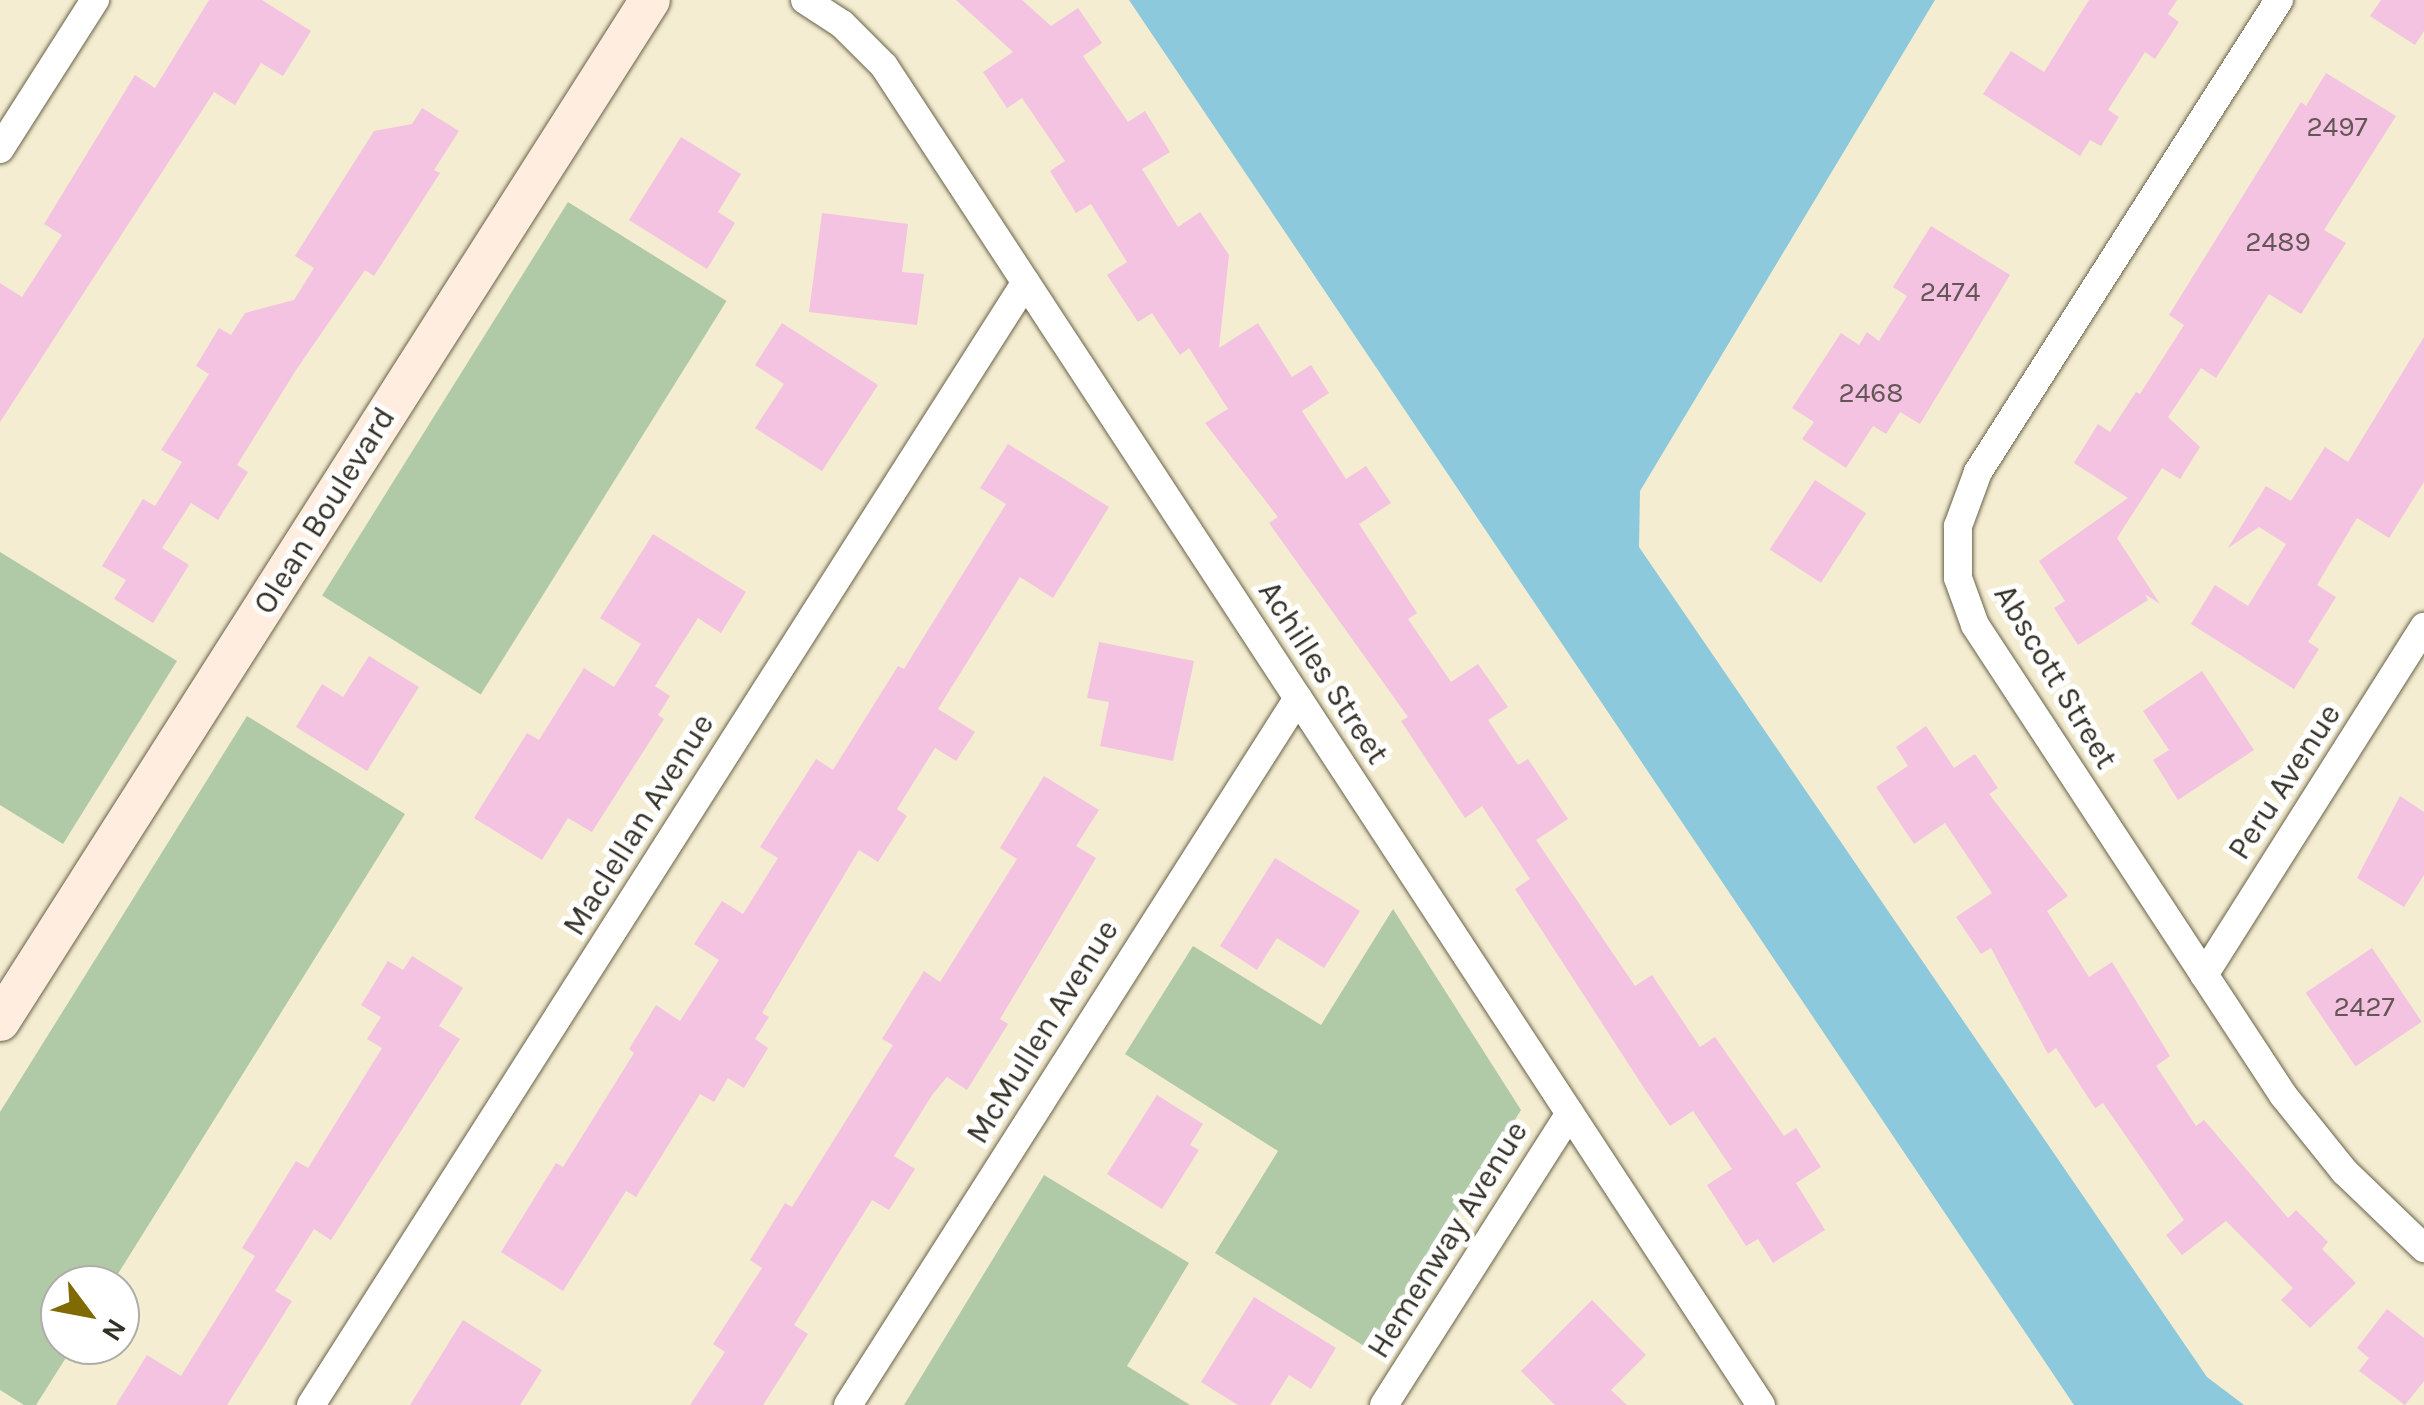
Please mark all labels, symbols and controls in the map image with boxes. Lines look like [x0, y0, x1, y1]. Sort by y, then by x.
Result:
house number: 2497 [2306, 110, 2368, 144]
house number: 2489 [2245, 225, 2311, 259]
house number: 2474 [1920, 275, 1980, 309]
house number: 2468 [1838, 376, 1904, 410]
street label: Olean Boulevard [246, 400, 404, 622]
street label: Achilles Street [1250, 574, 1396, 772]
street label: Abscott Street [1985, 578, 2125, 776]
street label: Peru Avenue [2220, 697, 2350, 867]
street label: Maclellan Avenue [555, 707, 723, 943]
street label: McMullen Avenue [959, 913, 1127, 1151]
house number: 2427 [2333, 990, 2395, 1024]
street label: Hemenway Avenue [1360, 1114, 1536, 1366]
north arrow [40, 1265, 140, 1365]
text: N [95, 1313, 133, 1347]

